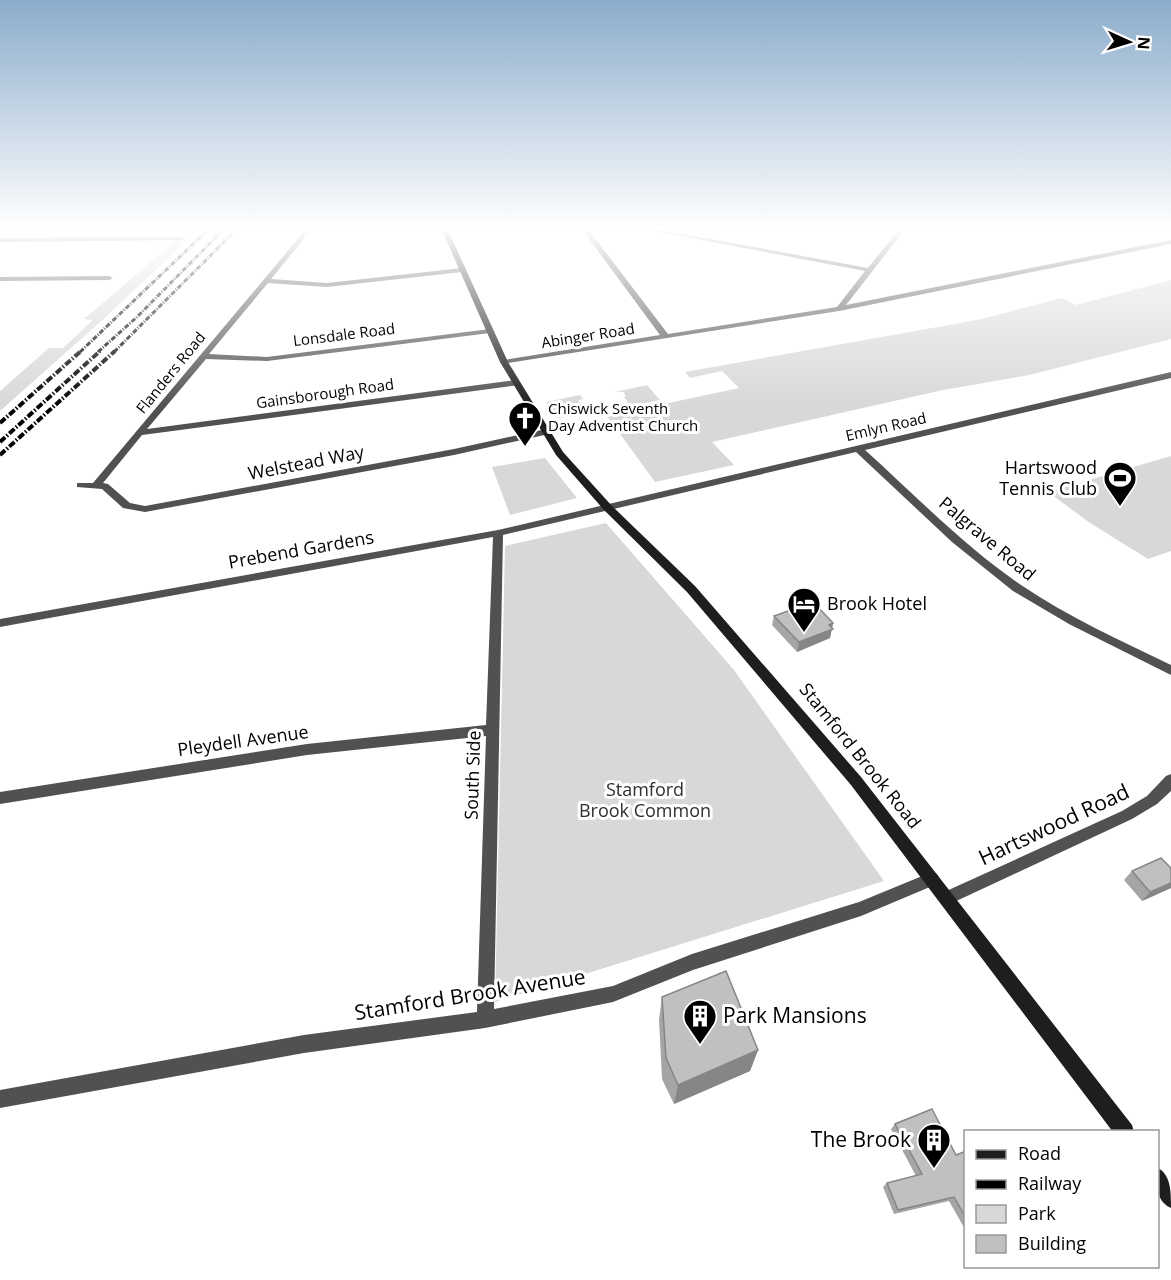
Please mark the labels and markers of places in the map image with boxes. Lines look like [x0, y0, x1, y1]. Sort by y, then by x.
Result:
place label: Chiswick Seventh Day Adventist Church [548, 398, 698, 435]
church icon: Chiswick Seventh Day Adventist Church [507, 400, 543, 447]
place label: Hartswood Tennis Club [999, 455, 1097, 500]
sports icon: Hartswood Tennis Club [1102, 460, 1138, 507]
hotel icon: Brook Hotel [786, 586, 822, 633]
place label: Brook Hotel [827, 591, 927, 615]
building icon: Park Mansions [682, 998, 718, 1045]
place label: Park Mansions [723, 1001, 867, 1029]
building icon: The Brook [916, 1122, 952, 1169]
place label: The Brook [811, 1125, 911, 1153]

